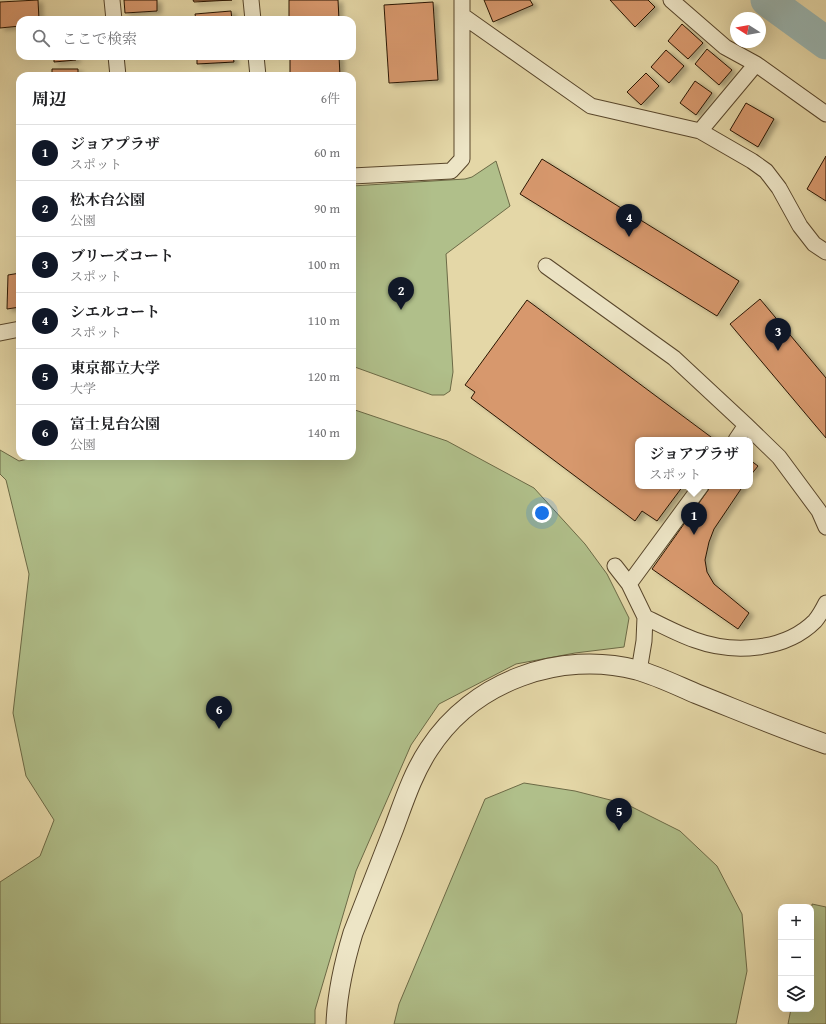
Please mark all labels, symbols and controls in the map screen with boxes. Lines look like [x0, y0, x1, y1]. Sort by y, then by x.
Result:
north arrow [730, 12, 766, 48]
search box [16, 16, 356, 60]
icon: search [30, 27, 52, 49]
text: ここで検索 [62, 28, 137, 49]
text: 周辺 [32, 86, 66, 111]
text: 6件 [321, 89, 340, 108]
text: ジョアプラザ [70, 133, 160, 154]
text: 1 [42, 143, 48, 162]
text: 60 m [314, 143, 340, 162]
text: スポット [70, 155, 122, 174]
text: 松木台公園 [70, 189, 145, 210]
text: 2 [42, 199, 48, 218]
text: 90 m [314, 199, 340, 218]
pin: 4 [616, 204, 642, 237]
text: 公園 [70, 211, 96, 230]
text: ブリーズコート [70, 245, 174, 266]
text: 3 [42, 255, 48, 274]
text: 100 m [308, 255, 340, 274]
text: スポット [70, 267, 122, 286]
pin: 2 [388, 277, 414, 310]
text: シエルコート [70, 301, 160, 322]
text: 4 [42, 311, 48, 330]
text: 110 m [308, 311, 340, 330]
pin: 3 [765, 318, 791, 351]
text: スポット [70, 323, 122, 342]
text: 東京都立大学 [70, 357, 160, 378]
text: 5 [42, 367, 48, 386]
text: 120 m [308, 367, 340, 386]
text: 大学 [70, 379, 96, 398]
text: 富士見台公園 [70, 413, 160, 434]
text: 6 [42, 423, 48, 442]
text: 140 m [308, 423, 340, 442]
text: 公園 [70, 435, 96, 454]
popup [635, 437, 753, 489]
text: ジョアプラザ [649, 443, 739, 464]
text: スポット [649, 465, 701, 484]
pin: 1 [681, 502, 707, 535]
your location [532, 503, 552, 523]
pin: 6 [206, 696, 232, 729]
pin: 5 [606, 798, 632, 831]
map controls [778, 904, 814, 1012]
button: + [778, 904, 814, 940]
button: − [778, 940, 814, 976]
button: layers [778, 976, 814, 1012]

